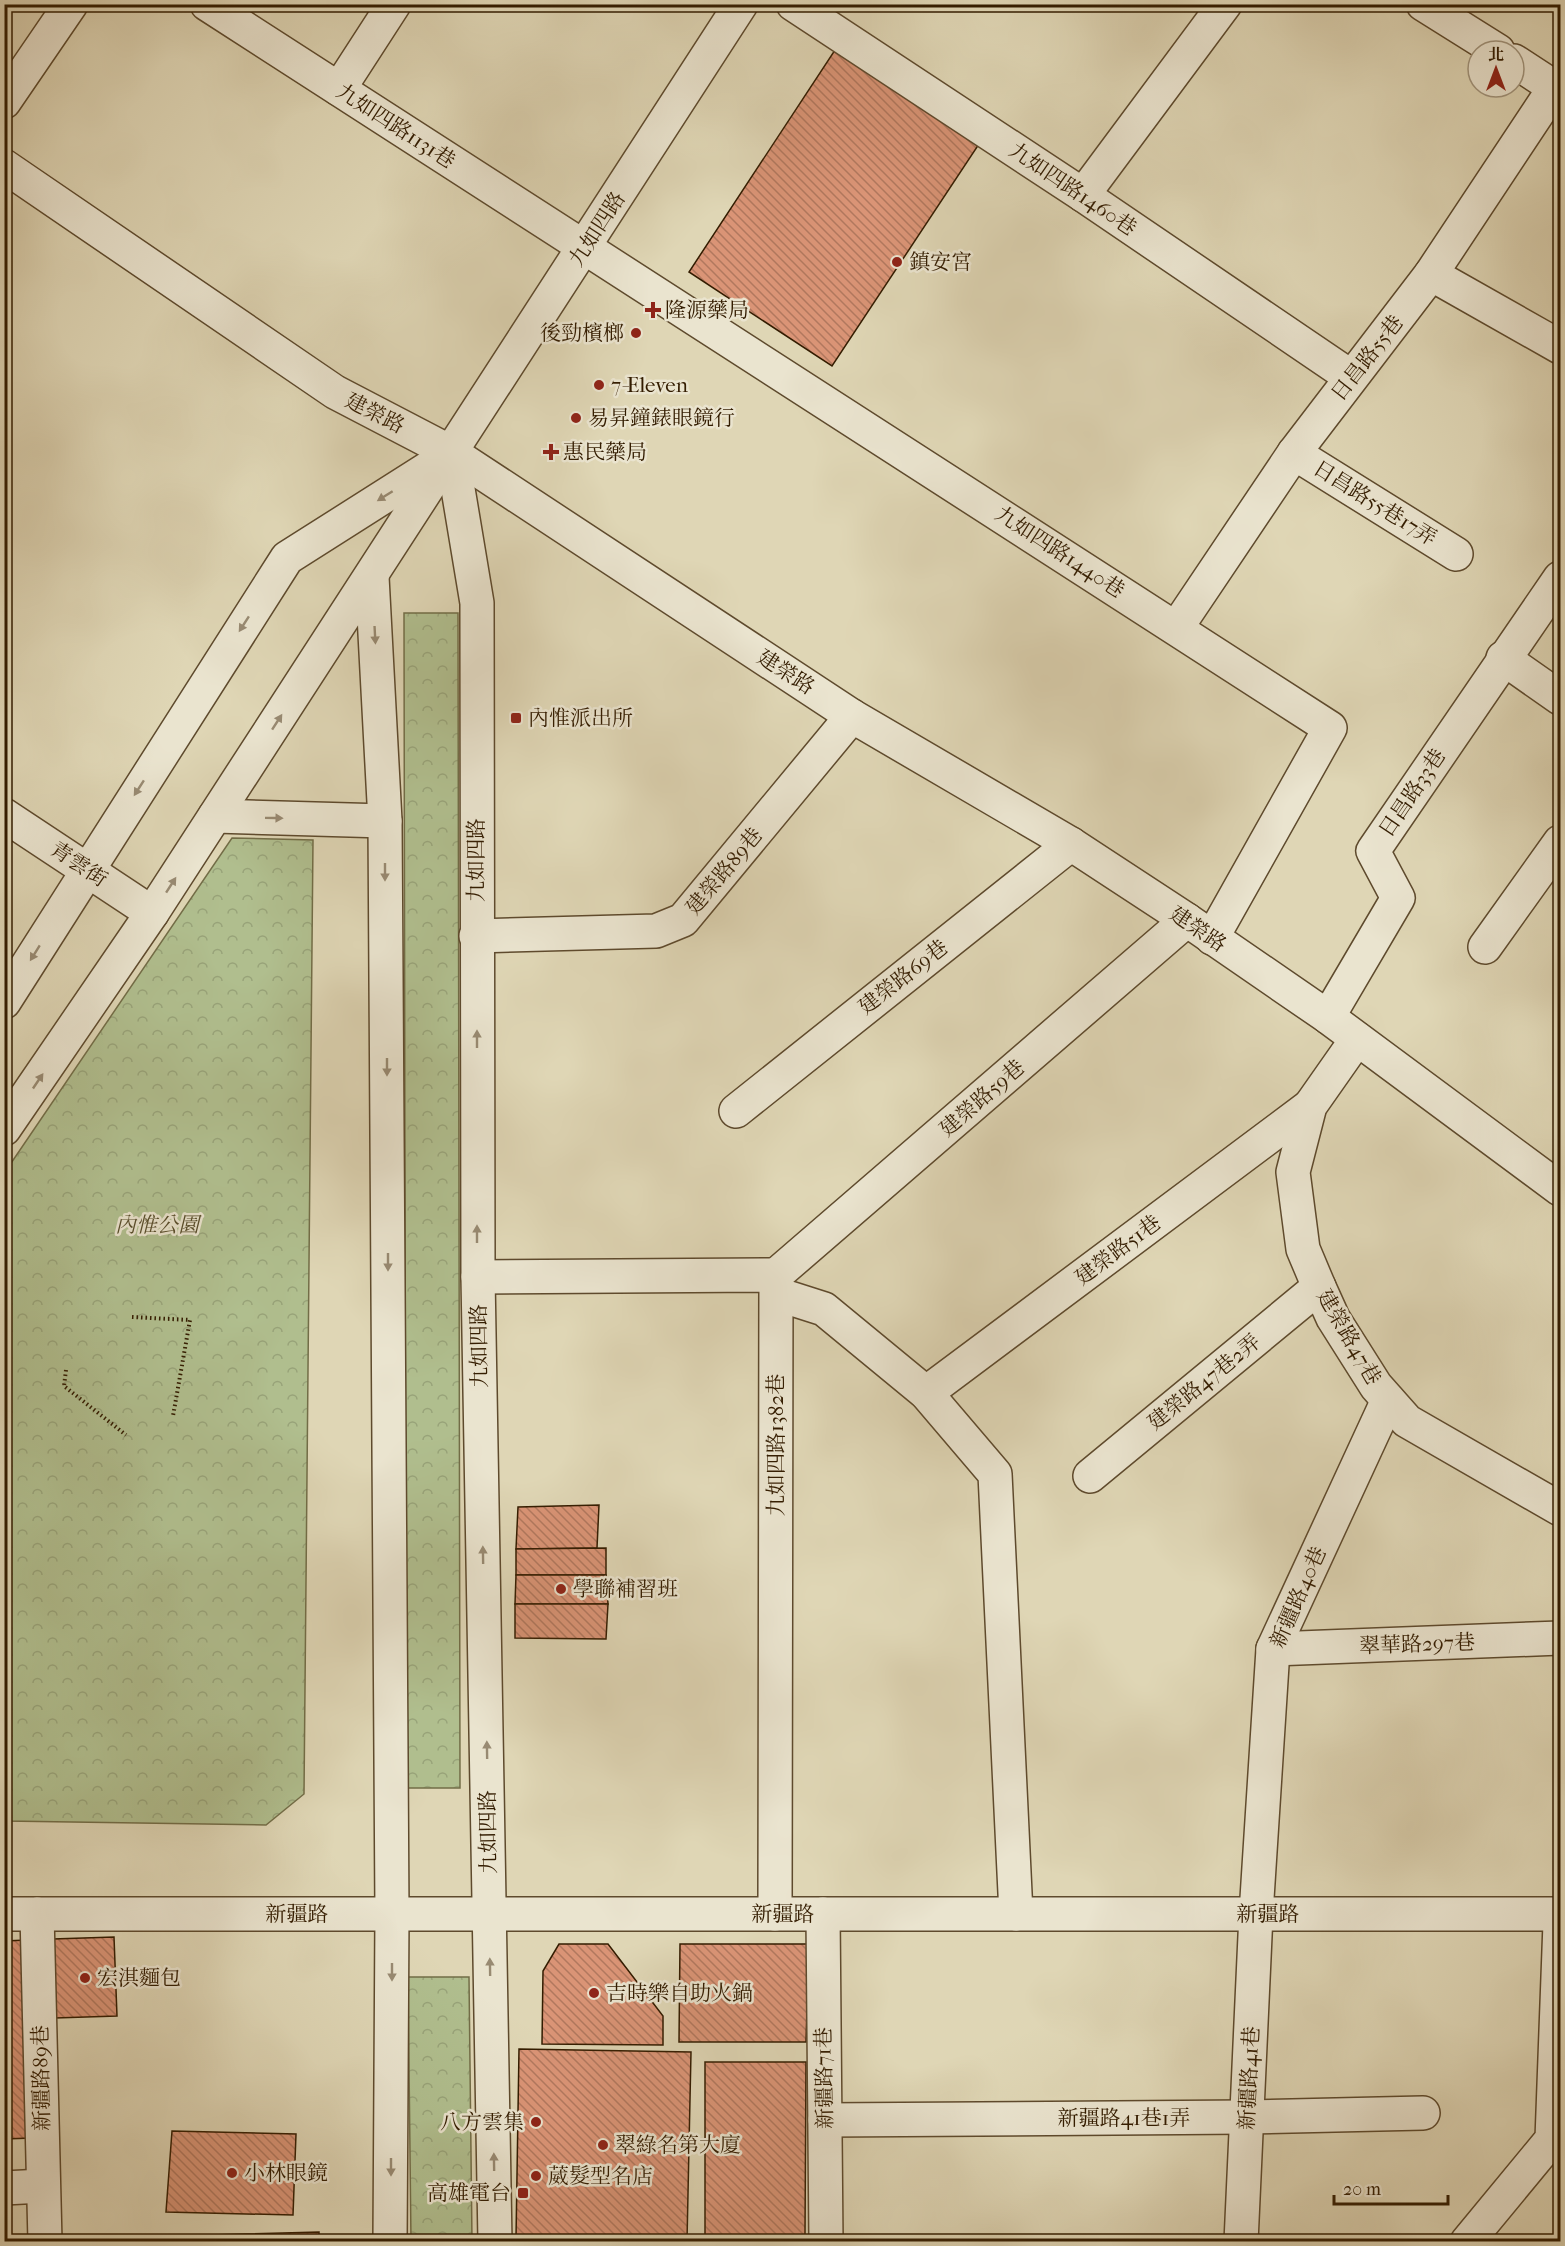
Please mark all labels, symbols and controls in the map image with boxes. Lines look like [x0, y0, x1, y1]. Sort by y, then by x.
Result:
north arrow [1466, 39, 1526, 99]
text: 北 [1488, 45, 1504, 64]
street label: 九如四路1131巷 [332, 79, 460, 173]
street label: 九如四路1460巷 [1005, 138, 1141, 240]
street label: 九如四路 [564, 187, 630, 271]
place label: 鎮安宮 [909, 250, 972, 274]
marker: 鎮安宮 [890, 255, 904, 269]
place label: 隆源藥局 [665, 298, 749, 322]
marker: 隆源藥局 [646, 303, 660, 317]
street label: 日昌路55巷 [1326, 310, 1408, 406]
place label: 後勁檳榔 [540, 321, 624, 345]
marker: 後勁檳榔 [629, 326, 643, 340]
place label: 7-Eleven [611, 373, 688, 397]
marker: 7-Eleven [592, 378, 606, 392]
street label: 建榮路 [341, 388, 409, 438]
place label: 易昇鐘錶眼鏡行 [588, 406, 735, 430]
marker: 易昇鐘錶眼鏡行 [569, 411, 583, 425]
place label: 惠民藥局 [563, 440, 647, 464]
marker: 惠民藥局 [544, 445, 558, 459]
street label: 日昌路55巷17弄 [1309, 456, 1441, 550]
one-way arrow [377, 490, 393, 501]
street label: 九如四路1440巷 [991, 501, 1129, 603]
one-way arrow [239, 616, 250, 632]
one-way arrow [370, 626, 379, 645]
street label: 建榮路 [753, 645, 819, 699]
place label: 內惟派出所 [528, 706, 633, 730]
marker: 內惟派出所 [509, 711, 523, 725]
one-way arrow [272, 713, 283, 730]
street label: 日昌路33巷 [1374, 744, 1450, 842]
one-way arrow [134, 780, 145, 797]
one-way arrow [264, 813, 283, 823]
street label: 九如四路 [464, 818, 488, 902]
street label: 建榮路89巷 [681, 823, 767, 919]
street label: 青雲街 [46, 836, 112, 892]
one-way arrow [381, 862, 390, 881]
one-way arrow [165, 877, 176, 893]
street label: 建榮路 [1165, 901, 1231, 957]
street label: 建榮路69巷 [854, 935, 952, 1019]
one-way arrow [30, 945, 41, 961]
one-way arrow [472, 1030, 482, 1049]
street label: 建榮路59巷 [935, 1055, 1029, 1141]
one-way arrow [382, 1057, 392, 1076]
one-way arrow [32, 1073, 43, 1089]
street label: 建榮路51巷 [1071, 1210, 1165, 1290]
park label: 內惟公園 [115, 1213, 202, 1237]
one-way arrow [472, 1225, 482, 1244]
one-way arrow [383, 1252, 393, 1271]
street label: 建榮路47巷 [1312, 1285, 1386, 1389]
street label: 九如四路 [466, 1304, 492, 1388]
street label: 建榮路47巷2弄 [1143, 1329, 1265, 1435]
street label: 九如四路1382巷 [764, 1374, 788, 1516]
street label: 新疆路40巷 [1265, 1543, 1331, 1651]
one-way arrow [478, 1546, 488, 1565]
place label: 學聯補習班 [573, 1577, 678, 1601]
marker: 學聯補習班 [554, 1582, 568, 1596]
street label: 翠華路297巷 [1359, 1630, 1475, 1658]
one-way arrow [482, 1741, 491, 1760]
street label: 九如四路 [475, 1790, 501, 1874]
street label: 新疆路 [266, 1902, 329, 1926]
street label: 新疆路 [752, 1902, 815, 1926]
street label: 新疆路 [1237, 1902, 1300, 1926]
one-way arrow [486, 1958, 495, 1977]
one-way arrow [387, 1963, 397, 1982]
place label: 宏淇麵包 [97, 1966, 181, 1990]
marker: 宏淇麵包 [78, 1971, 92, 1985]
place label: 吉時樂自助火鍋 [606, 1981, 753, 2005]
marker: 吉時樂自助火鍋 [587, 1986, 601, 2000]
street label: 新疆路89巷 [28, 2025, 54, 2131]
street label: 新疆路41巷 [1234, 2025, 1264, 2131]
street label: 新疆路71巷 [811, 2027, 837, 2129]
street label: 新疆路41巷1弄 [1058, 2106, 1190, 2130]
place label: 八方雲集 [440, 2110, 524, 2134]
marker: 八方雲集 [529, 2115, 543, 2129]
place label: 翠綠名第大廈 [615, 2133, 741, 2157]
marker: 翠綠名第大廈 [596, 2138, 610, 2152]
one-way arrow [489, 2153, 499, 2172]
one-way arrow [386, 2158, 396, 2177]
place label: 小林眼鏡 [244, 2161, 328, 2185]
place label: 葳髮型名店 [548, 2164, 653, 2188]
marker: 小林眼鏡 [225, 2166, 239, 2180]
scale bar [1334, 2168, 1448, 2206]
marker: 葳髮型名店 [529, 2169, 543, 2183]
text: 20 m [1343, 2179, 1381, 2200]
place label: 高雄電台 [427, 2181, 511, 2205]
marker: 高雄電台 [516, 2186, 530, 2200]

